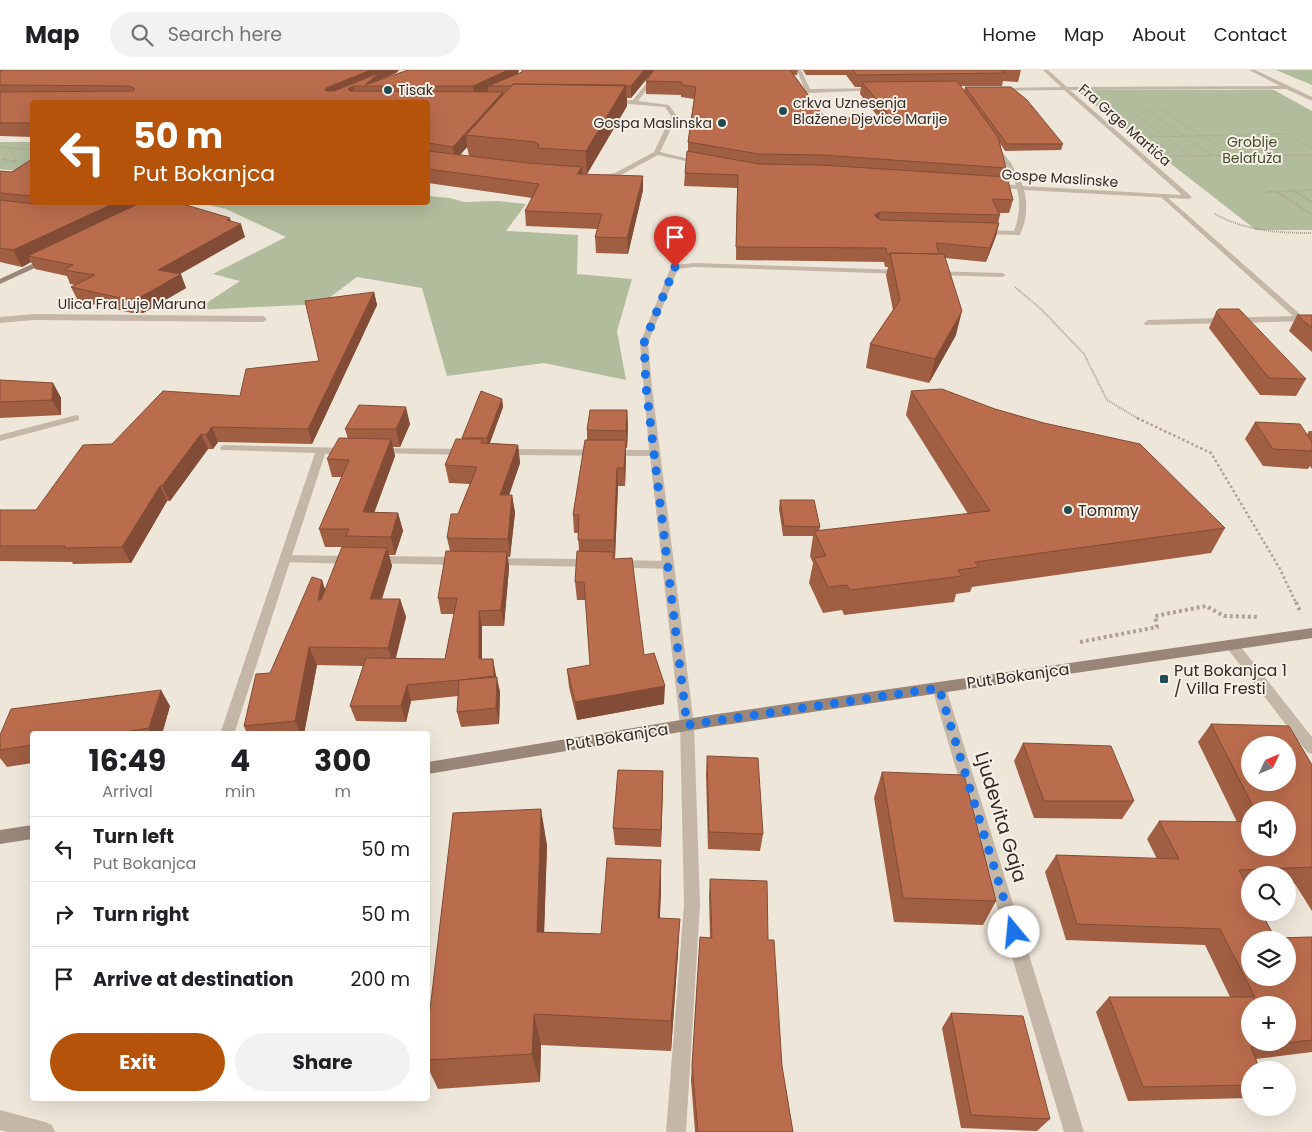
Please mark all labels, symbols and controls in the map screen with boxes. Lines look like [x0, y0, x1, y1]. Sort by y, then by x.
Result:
search box [110, 12, 460, 57]
text: Map [25, 18, 80, 51]
icon: search [128, 21, 156, 49]
text: Search here [168, 21, 282, 48]
text: Home [982, 22, 1036, 47]
text: Map [1064, 22, 1104, 47]
text: About [1132, 22, 1186, 47]
text: Contact [1214, 22, 1287, 47]
street label: Fra Grge Martića [1074, 79, 1176, 171]
place label: Tisak [398, 80, 434, 100]
marker: Tisak [382, 84, 394, 96]
place label: crkva Uznesenja Blažene Djevice Marije [793, 93, 948, 129]
marker: crkva Uznesenja Blažene Djevice Marije [777, 105, 789, 117]
text: 50 m [133, 111, 223, 160]
place label: Gospa Maslinska [594, 113, 712, 133]
marker: Gospa Maslinska [716, 117, 728, 129]
icon: left [50, 120, 115, 185]
park label: Groblje Belafuža [1222, 132, 1282, 168]
text: Put Bokanjca [133, 158, 275, 189]
street label: Gospe Maslinske [1001, 164, 1119, 192]
pin [654, 216, 696, 267]
icon: arrive [661, 223, 689, 251]
street label: Ulica Fra Luje Maruna [58, 294, 206, 314]
place label: Tommy [1078, 499, 1139, 522]
marker: Tommy [1062, 504, 1074, 516]
street label: Put Bokanjca [965, 657, 1071, 695]
place label: Put Bokanjca 1 / Villa Fresti [1174, 659, 1287, 700]
marker: Put Bokanjca 1 / Villa Fresti [1158, 673, 1170, 685]
street label: Put Bokanjca [564, 718, 670, 756]
north arrow [1241, 736, 1296, 791]
map controls [1241, 736, 1296, 1116]
text: 16:49 [89, 739, 166, 782]
text: 4 [230, 739, 250, 782]
text: 300 [314, 739, 371, 782]
street label: Ljudevita Gaja [968, 748, 1034, 886]
text: Arrival [102, 780, 153, 803]
text: min [225, 780, 256, 803]
text: m [335, 780, 351, 803]
button: sound [1241, 801, 1296, 856]
text: Turn left [93, 823, 174, 850]
icon: left [50, 835, 78, 863]
text: 50 m [361, 836, 410, 863]
text: Put Bokanjca [93, 852, 196, 875]
button: search [1241, 866, 1296, 921]
icon: right [50, 900, 78, 928]
text: Turn right [93, 901, 189, 928]
text: 50 m [361, 901, 410, 928]
position arrow [987, 905, 1039, 957]
button: layers [1241, 931, 1296, 986]
icon: arrive [50, 965, 78, 993]
text: Arrive at destination [93, 966, 294, 993]
text: 200 m [351, 966, 410, 993]
button: + [1241, 996, 1296, 1051]
button: Exit [50, 1033, 225, 1091]
button: Share [235, 1033, 410, 1091]
button: − [1241, 1061, 1296, 1116]

